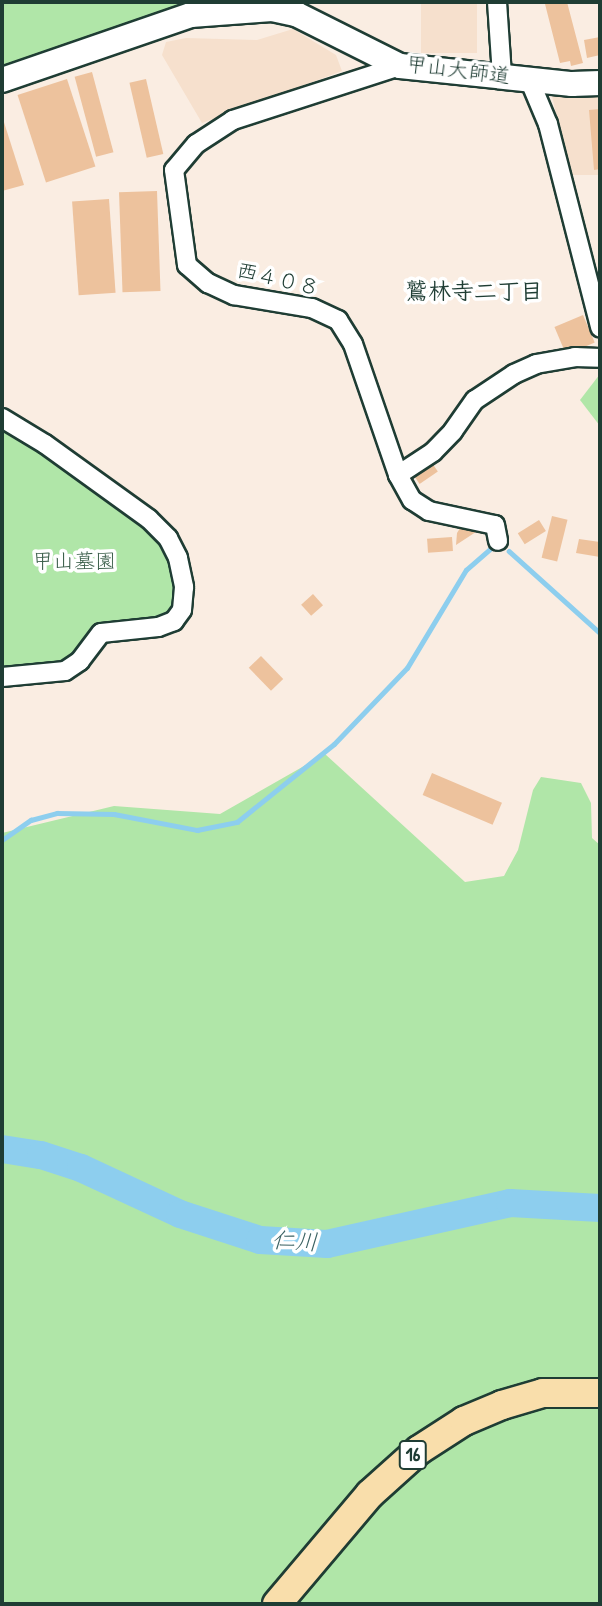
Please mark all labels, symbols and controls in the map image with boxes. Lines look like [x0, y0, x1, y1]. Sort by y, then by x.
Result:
street label: 甲山大師道 [404, 51, 512, 89]
street label: 西４０８ [234, 257, 322, 301]
district label: 鷲林寺二丁目 [405, 277, 543, 305]
park label: 甲山墓園 [32, 548, 116, 574]
water label: 仁川 [271, 1226, 319, 1256]
road number: 16 [397, 1440, 429, 1470]

